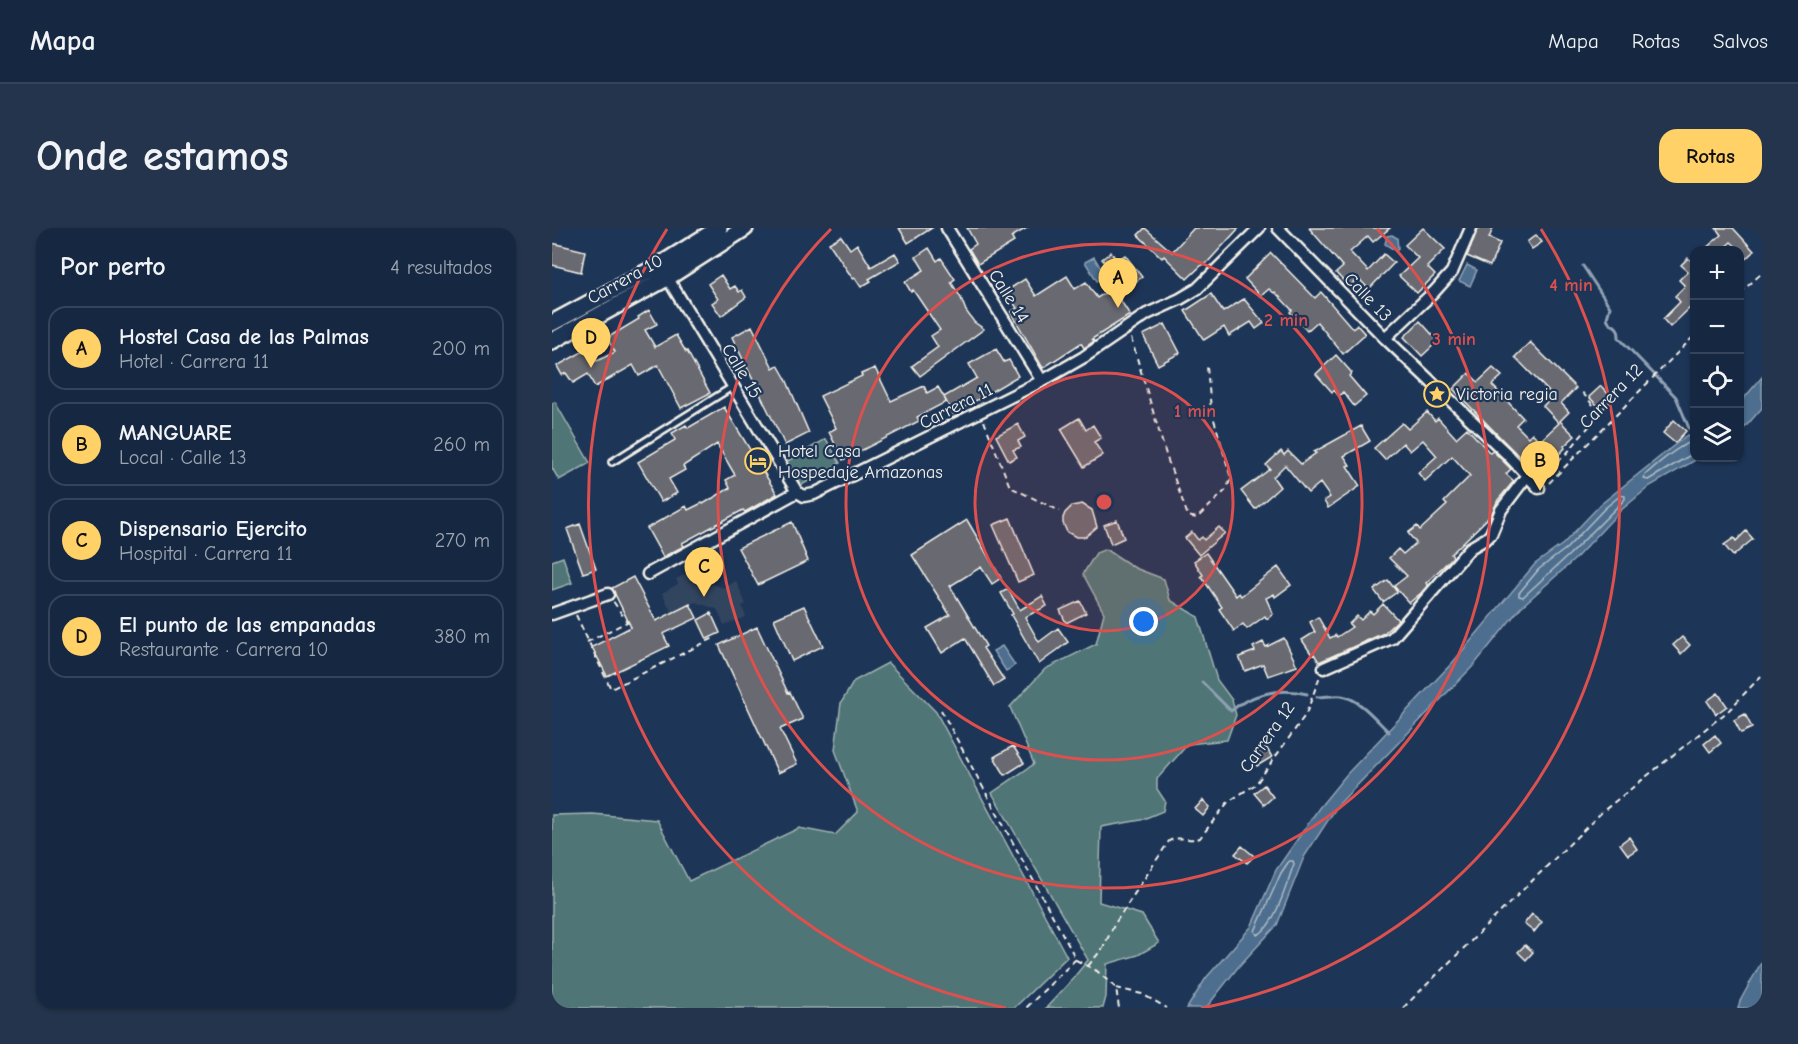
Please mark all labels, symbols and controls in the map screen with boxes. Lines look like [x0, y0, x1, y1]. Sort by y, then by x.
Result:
text: Mapa [30, 25, 96, 57]
text: Mapa [1548, 29, 1599, 53]
text: Rotas [1632, 29, 1680, 53]
text: Salvos [1713, 29, 1768, 53]
button: Rotas [1659, 129, 1762, 183]
text: Onde estamos [36, 132, 289, 181]
map controls [1690, 246, 1744, 462]
button: + [1690, 246, 1744, 300]
street label: Carrera 10 [584, 250, 667, 309]
text: Por perto [60, 252, 166, 282]
text: 4 resultados [390, 256, 492, 279]
pin: A [1098, 259, 1138, 308]
street label: Calle 14 [984, 266, 1033, 327]
street label: Calle 13 [1339, 269, 1396, 326]
text: 4 min [1549, 275, 1593, 296]
button: − [1690, 300, 1744, 354]
text: 2 min [1264, 310, 1308, 331]
pin: D [572, 318, 610, 368]
text: Hostel Casa de las Palmas [119, 324, 369, 350]
text: 3 min [1432, 329, 1476, 350]
text: A [76, 337, 87, 360]
text: 200 m [432, 337, 490, 360]
street label: Calle 15 [717, 340, 766, 402]
text: Hotel · Carrera 11 [119, 350, 269, 373]
button: locate [1690, 354, 1744, 408]
street label: Carrera 12 [1575, 360, 1647, 433]
street label: Carrera 11 [916, 379, 996, 434]
place icon: Victoria regia [1422, 379, 1452, 409]
place label: Victoria regia [1456, 384, 1558, 405]
text: 1 min [1174, 401, 1216, 422]
button: layers [1690, 408, 1744, 462]
text: MANGUARE [119, 420, 232, 446]
text: B [75, 433, 88, 456]
text: 260 m [433, 433, 490, 456]
place label: Hotel Casa Hospedaje Amazonas [778, 441, 943, 483]
pin: B [1520, 442, 1560, 491]
text: Local · Calle 13 [119, 446, 247, 469]
hotel icon: Hotel Casa Hospedaje Amazonas [743, 446, 773, 476]
centre of rings [1094, 492, 1114, 512]
text: Dispensario Ejercito [119, 516, 307, 542]
text: C [75, 529, 88, 552]
text: 270 m [435, 529, 490, 552]
text: Hospital · Carrera 11 [119, 542, 293, 565]
pin: C [684, 548, 724, 597]
your location [1129, 607, 1158, 636]
text: El punto de las empanadas [119, 612, 376, 638]
text: D [75, 625, 88, 648]
text: 380 m [434, 625, 490, 648]
text: Restaurante · Carrera 10 [119, 638, 328, 661]
street label: Carrera 12 [1235, 698, 1300, 777]

